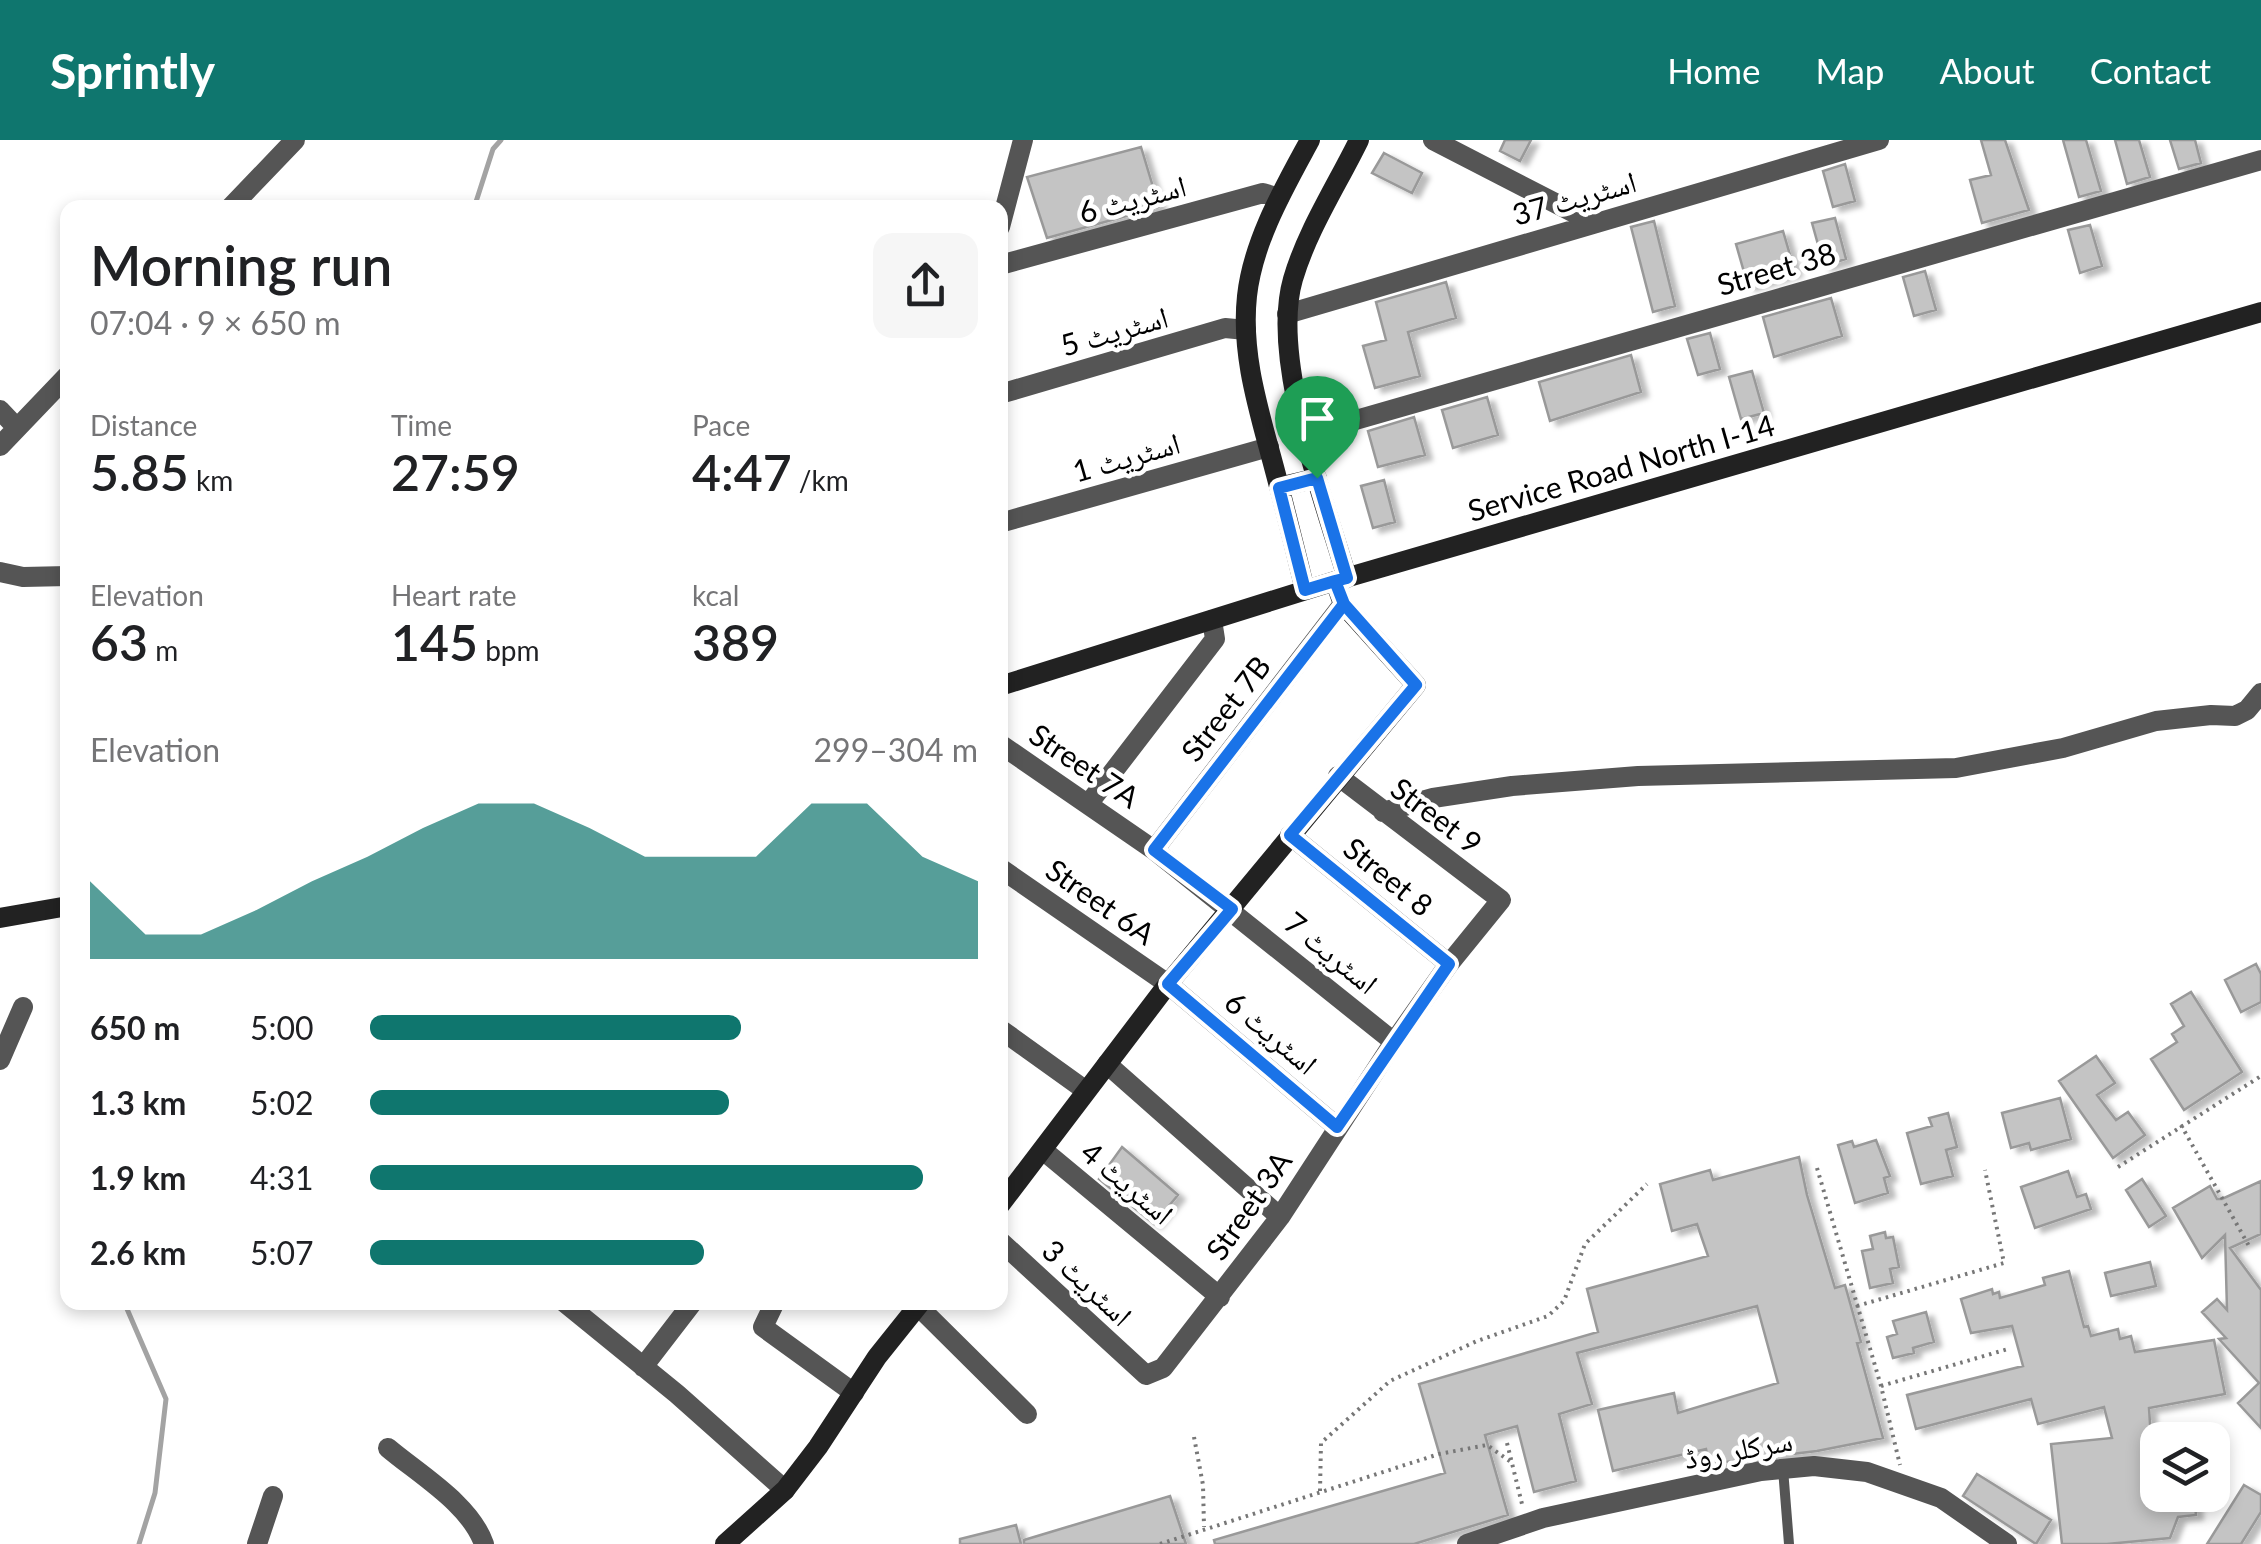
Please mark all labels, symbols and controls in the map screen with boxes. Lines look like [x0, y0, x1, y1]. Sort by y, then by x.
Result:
text: Sprintly [50, 42, 215, 99]
text: Home [1667, 49, 1760, 91]
text: Map [1815, 49, 1884, 91]
text: About [1939, 49, 2035, 91]
text: Contact [2090, 49, 2211, 91]
street label: اسٹریٹ 37 [1508, 162, 1640, 232]
street label: اسٹریٹ 6 [1074, 166, 1190, 230]
text: Morning run [90, 232, 392, 298]
button: share [873, 233, 978, 338]
street label: Street 38 [1713, 234, 1839, 302]
street label: اسٹریٹ 5 [1056, 298, 1172, 363]
text: 07:04 · 9 × 650 m [90, 303, 341, 342]
pin [1275, 376, 1360, 479]
icon: arrive [1290, 391, 1345, 446]
street label: Service Road North I-14 [1464, 406, 1778, 528]
text: Distance [90, 408, 197, 442]
text: Time [391, 408, 452, 442]
text: Pace [692, 408, 750, 442]
street label: اسٹریٹ 1 [1068, 424, 1184, 489]
text: 5.85 [90, 442, 189, 502]
text: 27:59 [391, 442, 520, 502]
text: 4:47 [692, 442, 792, 502]
text: km [189, 463, 233, 497]
text: /km [792, 463, 849, 497]
text: Elevation [90, 578, 204, 612]
text: Heart rate [391, 578, 517, 612]
text: kcal [692, 578, 739, 612]
text: 63 [90, 612, 148, 672]
text: 145 [391, 612, 478, 672]
text: 389 [692, 612, 779, 672]
text: m [148, 633, 178, 667]
text: bpm [478, 633, 540, 667]
street label: Street 7B [1173, 648, 1277, 768]
street label: Street 7A [1023, 715, 1147, 815]
text: Elevation [90, 730, 220, 769]
text: 299–304 m [814, 730, 978, 769]
street label: Street 9 [1385, 769, 1489, 861]
street label: Street 8 [1337, 829, 1441, 923]
street label: Street 6A [1040, 851, 1163, 952]
street label: اسٹریٹ 7 [1278, 903, 1386, 1001]
street label: اسٹریٹ 6 [1218, 983, 1326, 1081]
text: 650 m [90, 1008, 180, 1047]
text: 5:00 [250, 1008, 314, 1047]
text: 1.3 km [90, 1083, 186, 1122]
text: 5:02 [250, 1083, 314, 1122]
street label: اسٹریٹ 4 [1074, 1133, 1182, 1231]
street label: Street 3A [1198, 1143, 1299, 1266]
text: 1.9 km [90, 1158, 186, 1197]
text: 4:31 [250, 1158, 314, 1197]
street label: اسٹریٹ 3 [1035, 1231, 1140, 1333]
text: 2.6 km [90, 1233, 186, 1272]
text: 5:07 [250, 1233, 314, 1272]
street label: سرکلر روڈ [1681, 1421, 1795, 1475]
map controls [2140, 1422, 2230, 1512]
button: layers [2140, 1422, 2230, 1512]

